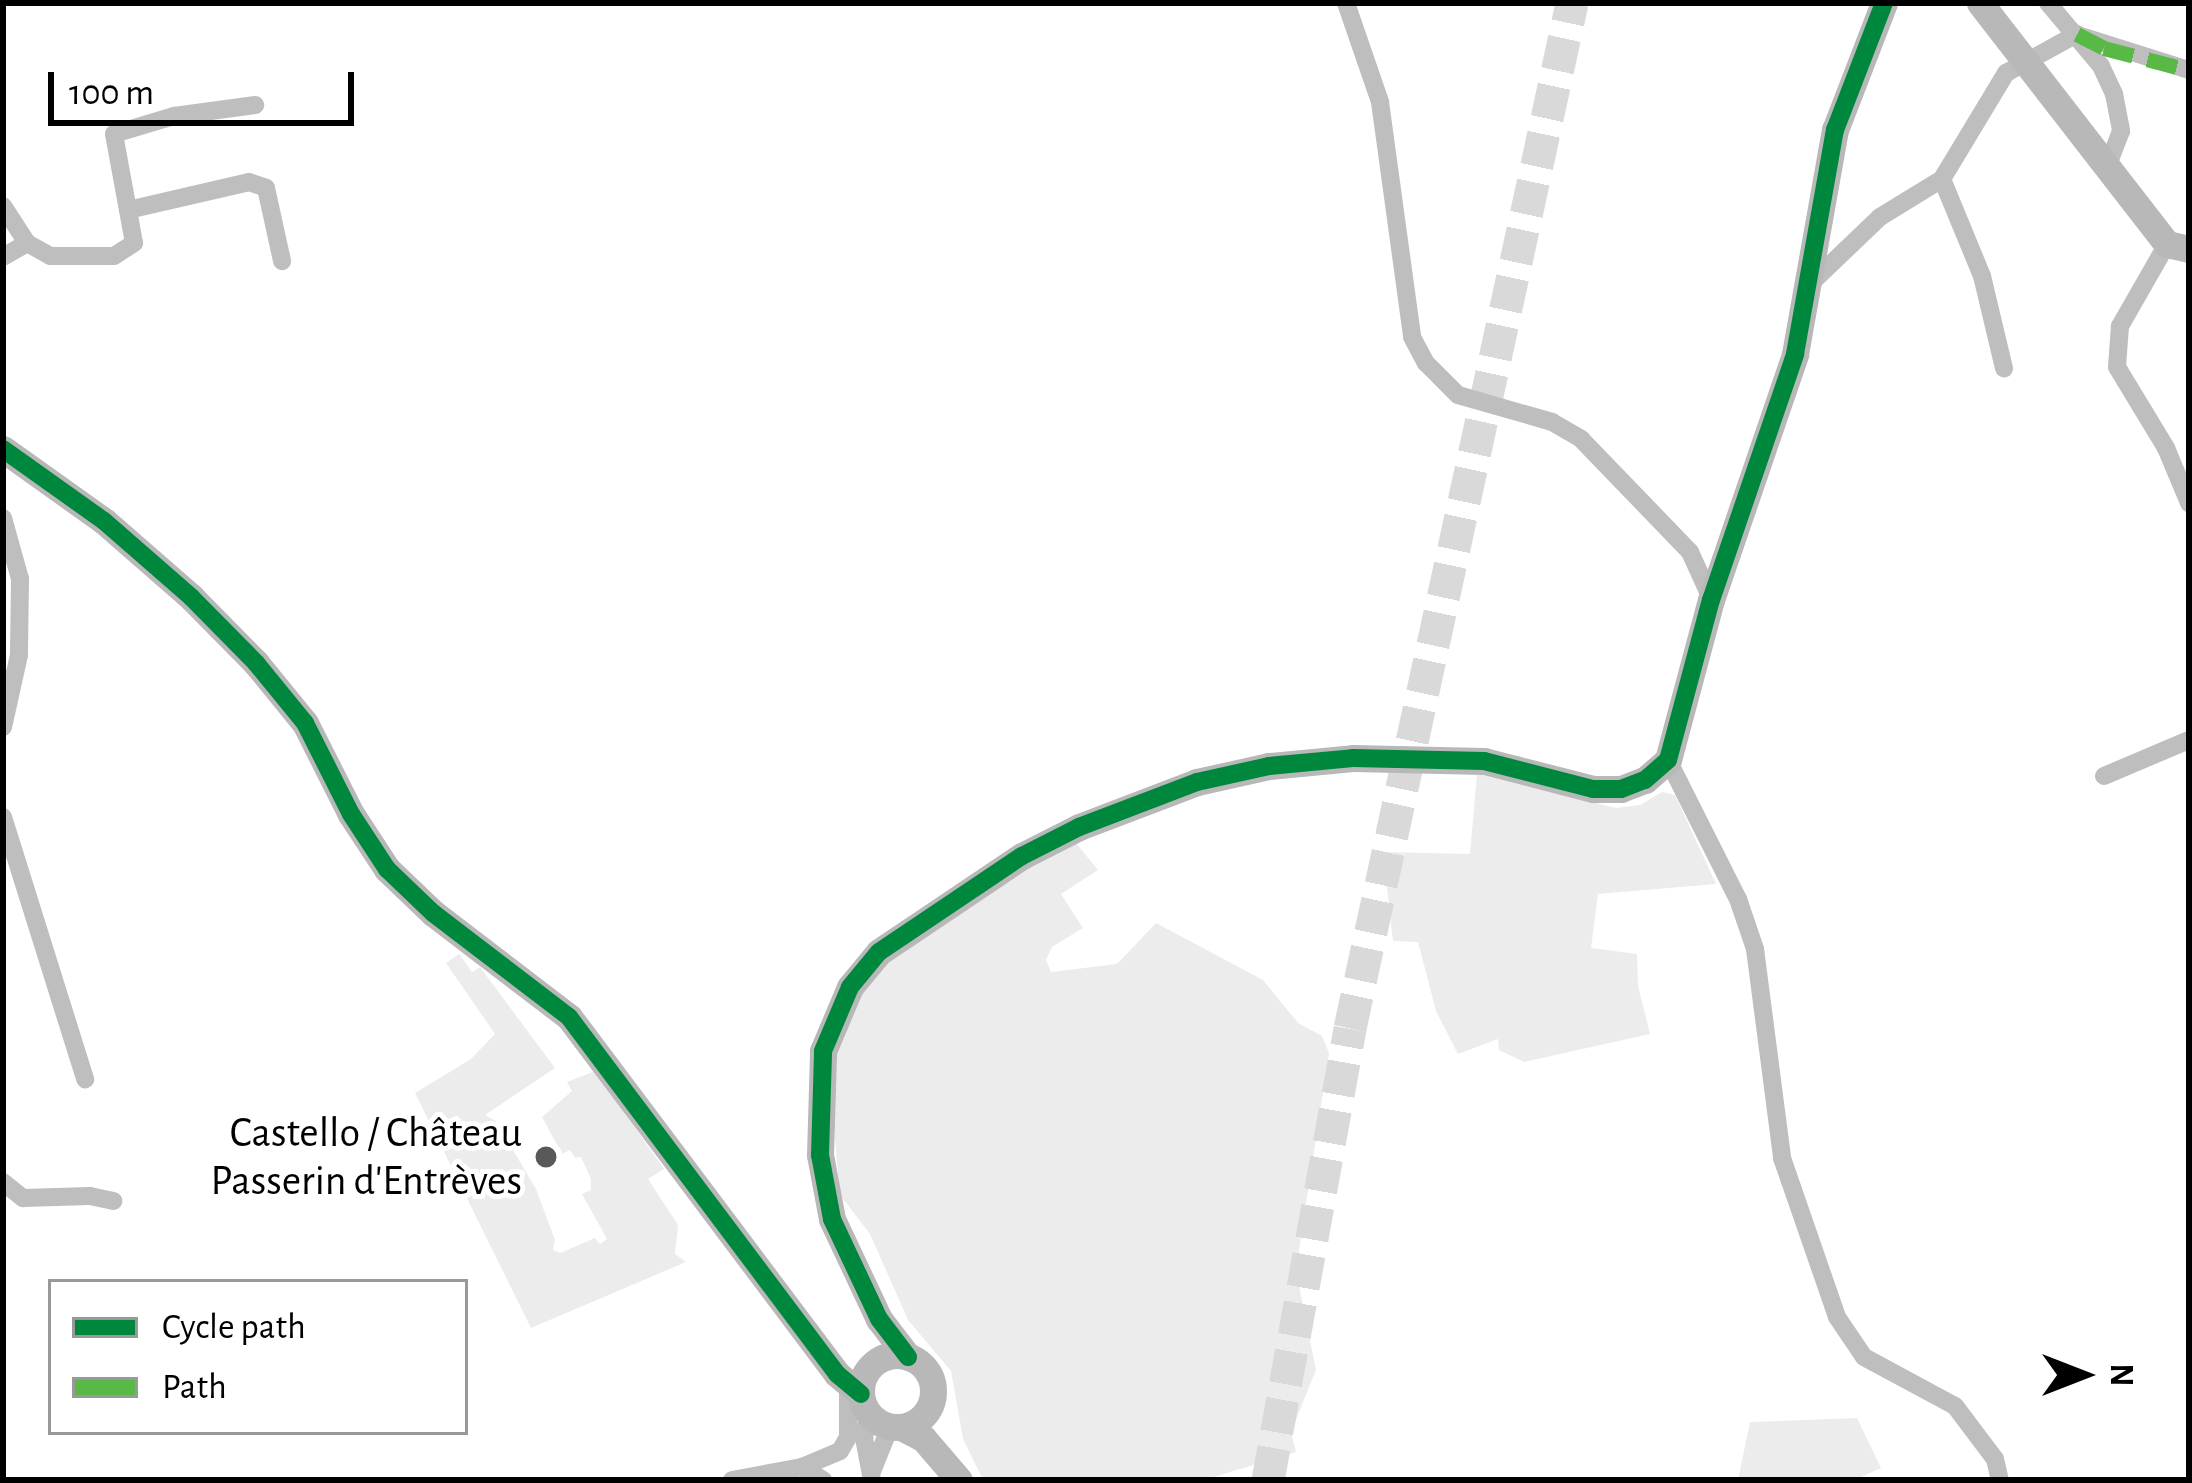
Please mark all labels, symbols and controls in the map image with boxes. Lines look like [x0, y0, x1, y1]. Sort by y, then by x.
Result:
scale bar [54, 48, 360, 122]
text: 100 m [69, 75, 154, 111]
place label: Castello / Château Passerin d'Entrèves [210, 1108, 522, 1206]
marker: Castello / Château Passerin d'Entrèves [533, 1144, 559, 1170]
legend [48, 1279, 468, 1435]
text: Cycle path [162, 1309, 306, 1345]
north arrow [2024, 1315, 2144, 1435]
text: N [2104, 1364, 2137, 1386]
text: Path [162, 1369, 227, 1405]

